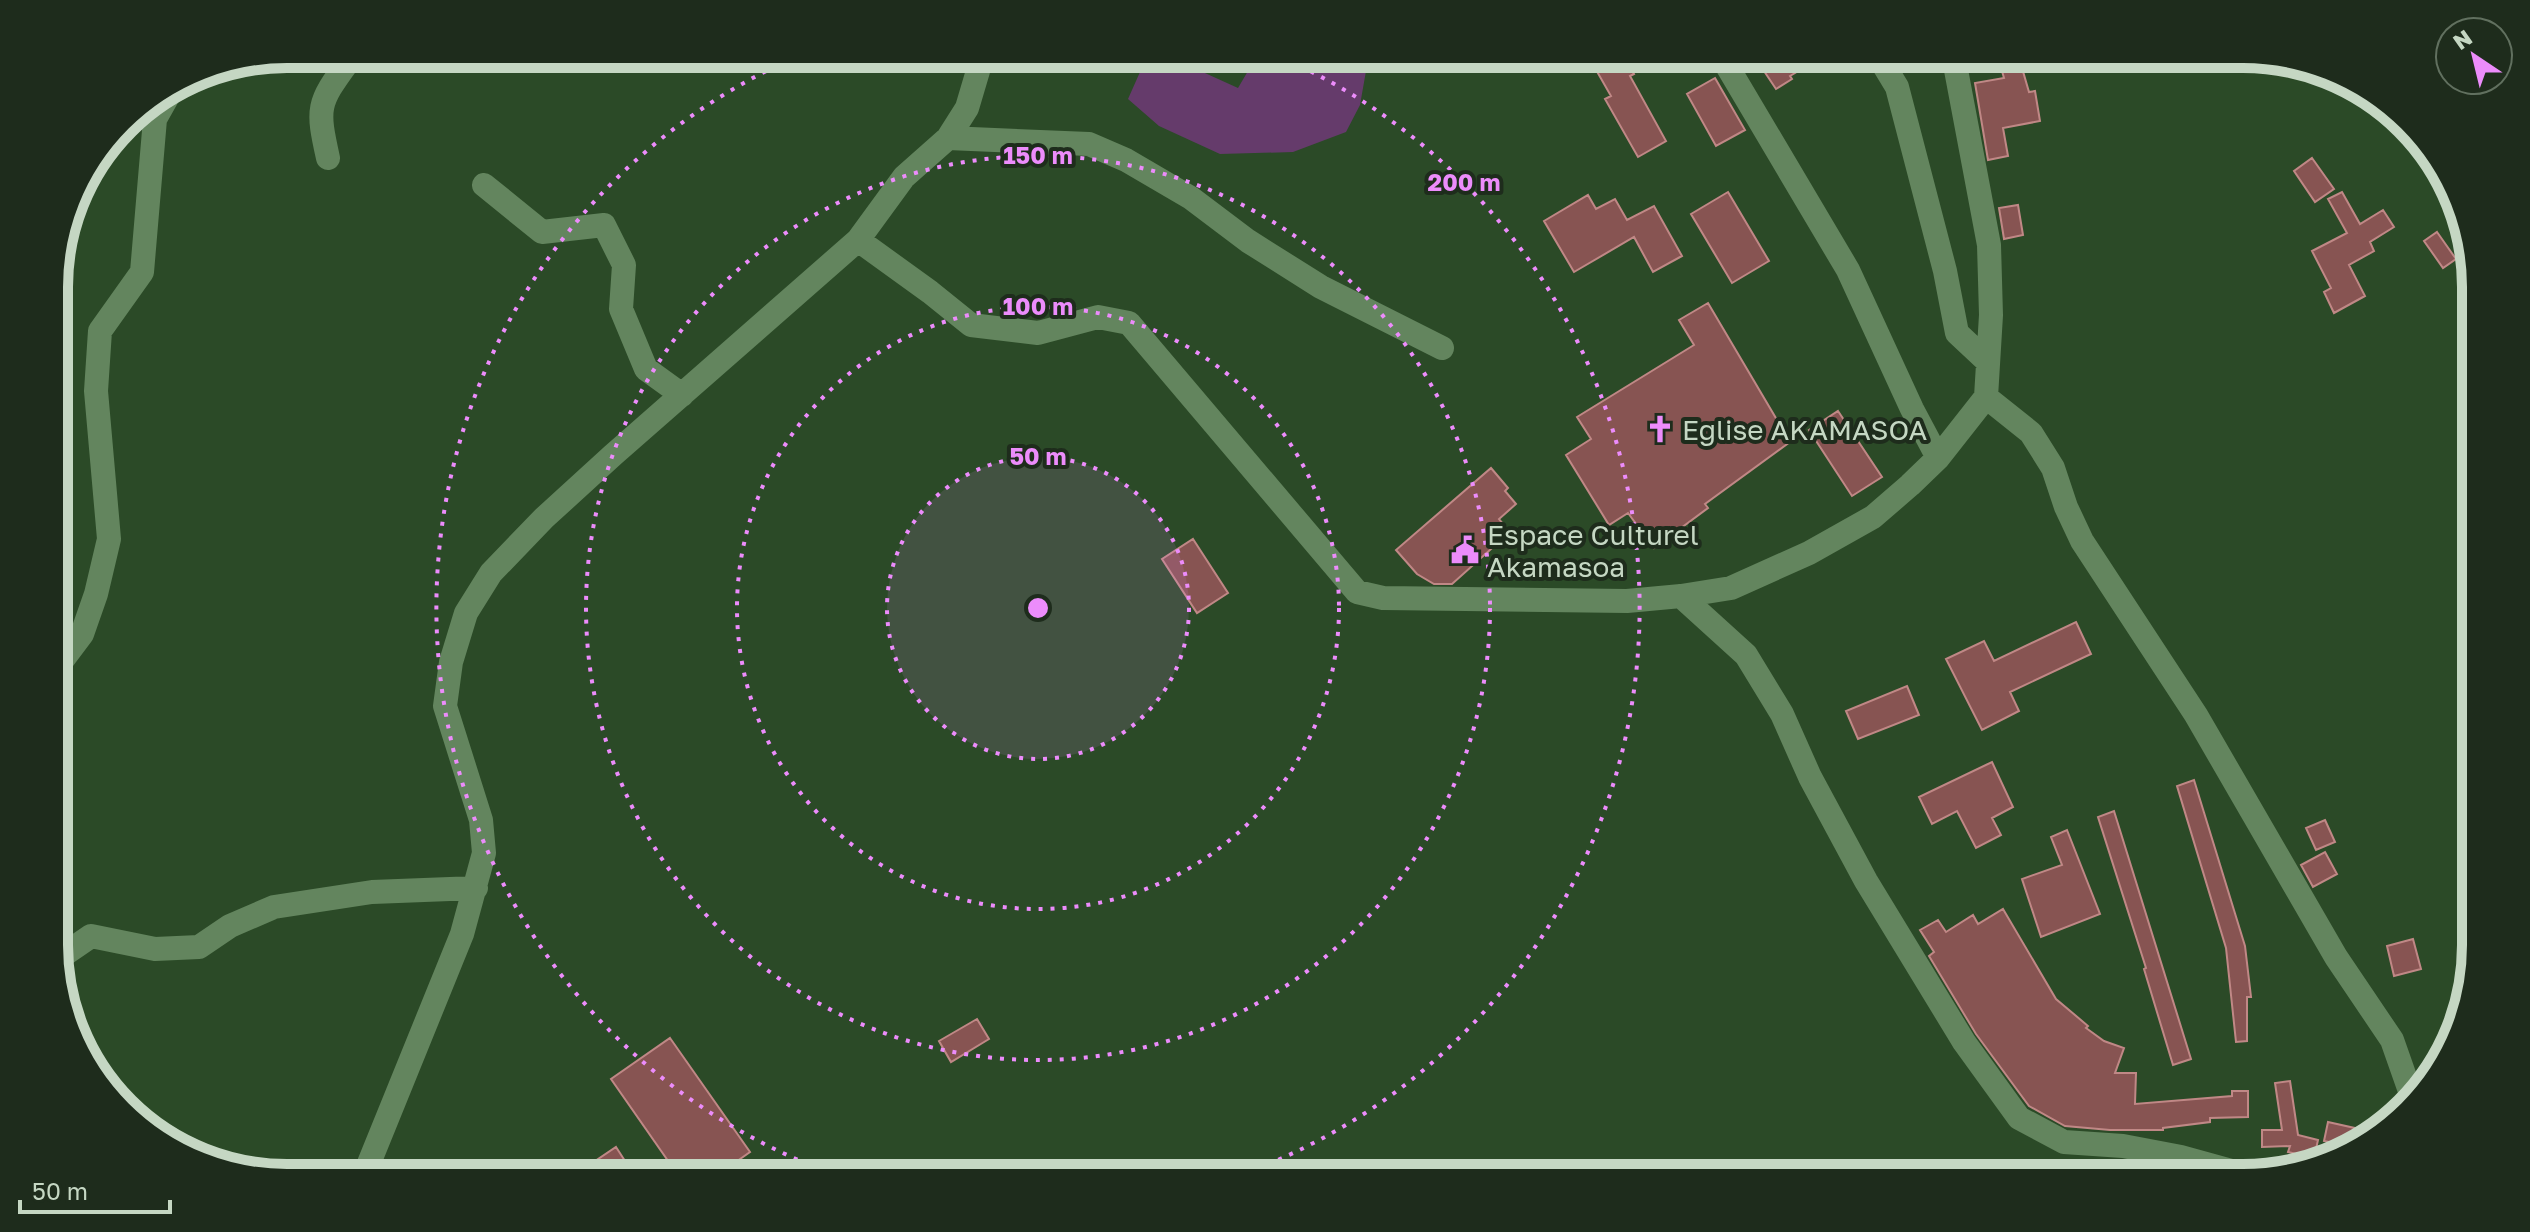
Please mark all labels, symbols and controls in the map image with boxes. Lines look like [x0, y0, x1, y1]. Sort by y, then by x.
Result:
north arrow [2434, 16, 2514, 96]
text: N [2448, 23, 2477, 55]
text: 150 m [1003, 140, 1073, 169]
text: 200 m [1428, 167, 1500, 196]
text: 100 m [1003, 291, 1073, 320]
place label: Eglise AKAMASOA [1682, 413, 1928, 446]
church icon: Eglise AKAMASOA [1645, 414, 1675, 444]
text: 50 m [1009, 441, 1067, 470]
place label: Espace Culturel Akamasoa [1487, 518, 1699, 583]
public building icon: Espace Culturel Akamasoa [1450, 535, 1480, 565]
centre of rings [1024, 594, 1052, 622]
scale bar [20, 1164, 170, 1214]
text: 50 m [32, 1176, 88, 1205]

